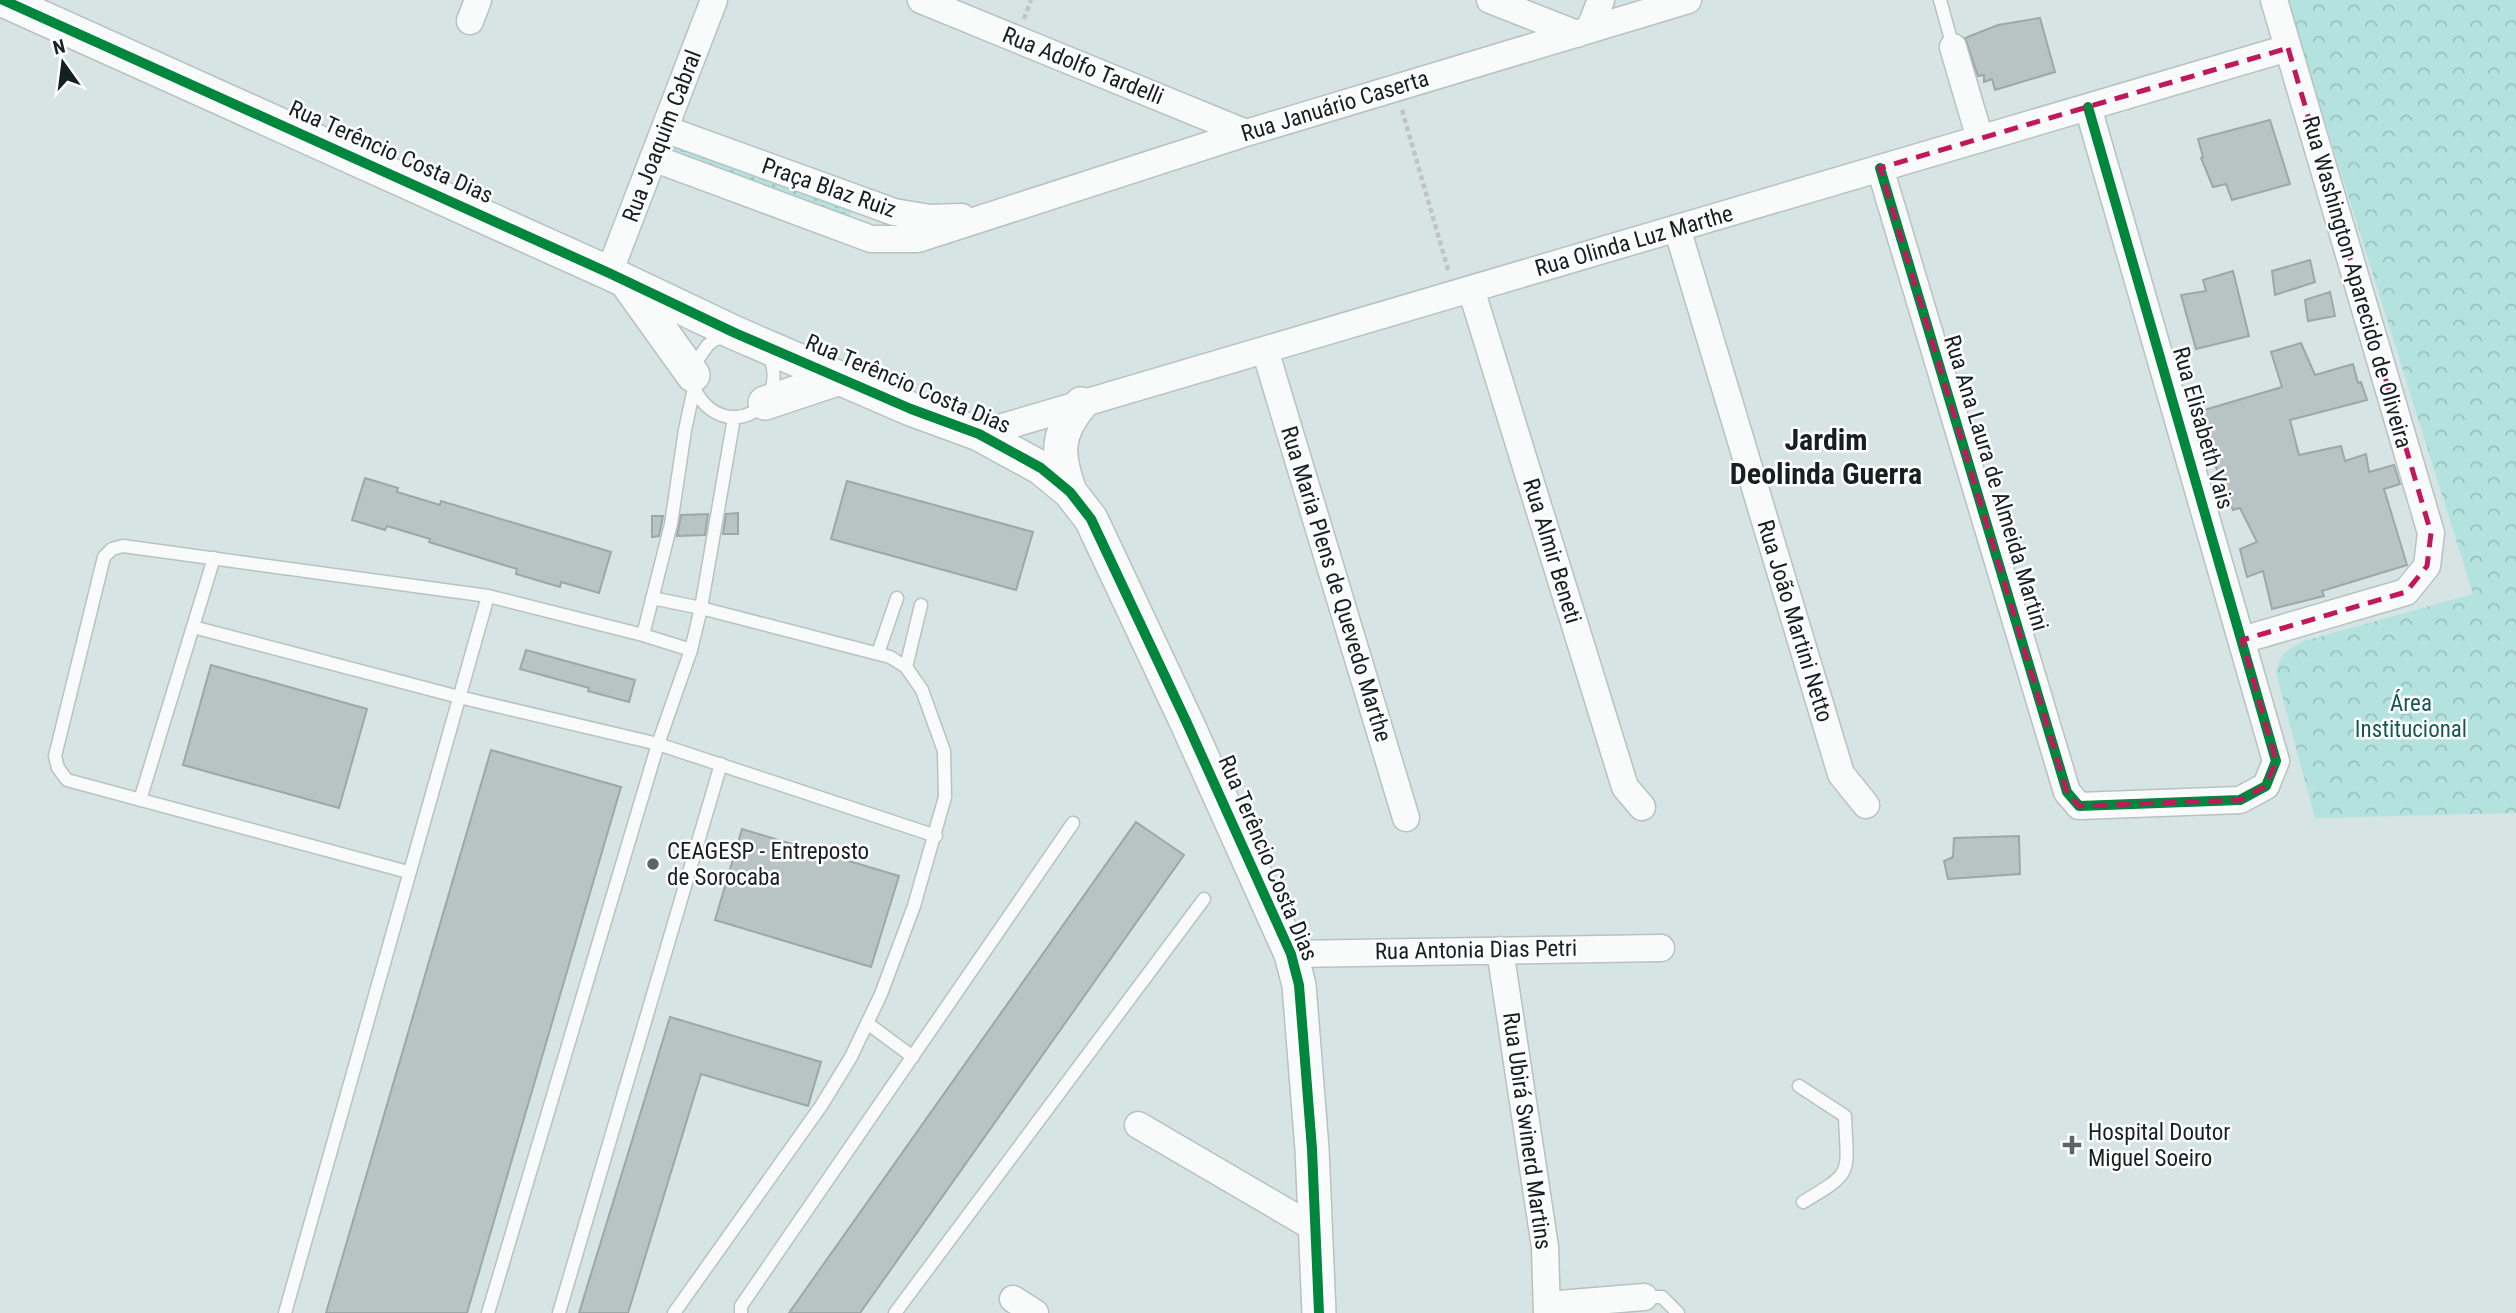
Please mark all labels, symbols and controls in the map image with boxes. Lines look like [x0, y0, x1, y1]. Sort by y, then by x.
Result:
street label: Rua Adolfo Tardelli [999, 21, 1167, 111]
north arrow [28, 28, 98, 98]
text: N [51, 34, 67, 60]
street label: Rua Joaquim Cabral [617, 46, 707, 226]
street label: Rua Januário Caserta [1238, 65, 1432, 147]
street label: Rua Terêncio Costa Dias [285, 95, 497, 209]
street label: Rua Washington Aparecido de Oliveira [2297, 113, 2417, 451]
street label: Praça Blaz Ruiz [758, 152, 900, 224]
street label: Rua Olinda Luz Marthe [1532, 200, 1736, 282]
street label: Rua Terêncio Costa Dias [801, 329, 1015, 439]
street label: Rua Ana Laura de Almeida Martini [1938, 332, 2054, 634]
street label: Rua Elisabeth Vais [2167, 344, 2239, 512]
district label: Jardim Deolinda Guerra [1730, 422, 1922, 491]
street label: Rua Maria Plens de Quevedo Marthe [1275, 423, 1397, 745]
street label: Rua Almir Beneti [1517, 475, 1587, 627]
street label: Rua João Martini Netto [1751, 517, 1839, 725]
park label: Área Institucional [2355, 689, 2467, 743]
street label: Rua Terêncio Costa Dias [1213, 751, 1323, 965]
place label: CEAGESP - Entreposto de Sorocaba [667, 838, 869, 891]
marker: CEAGESP - Entreposto de Sorocaba [645, 856, 661, 872]
street label: Rua Antonia Dias Petri [1375, 935, 1577, 965]
street label: Rua Ubirá Swinerd Martins [1497, 1011, 1557, 1251]
place label: Hospital Doutor Miguel Soeiro [2088, 1119, 2230, 1172]
marker: Hospital Doutor Miguel Soeiro [2062, 1135, 2082, 1155]

